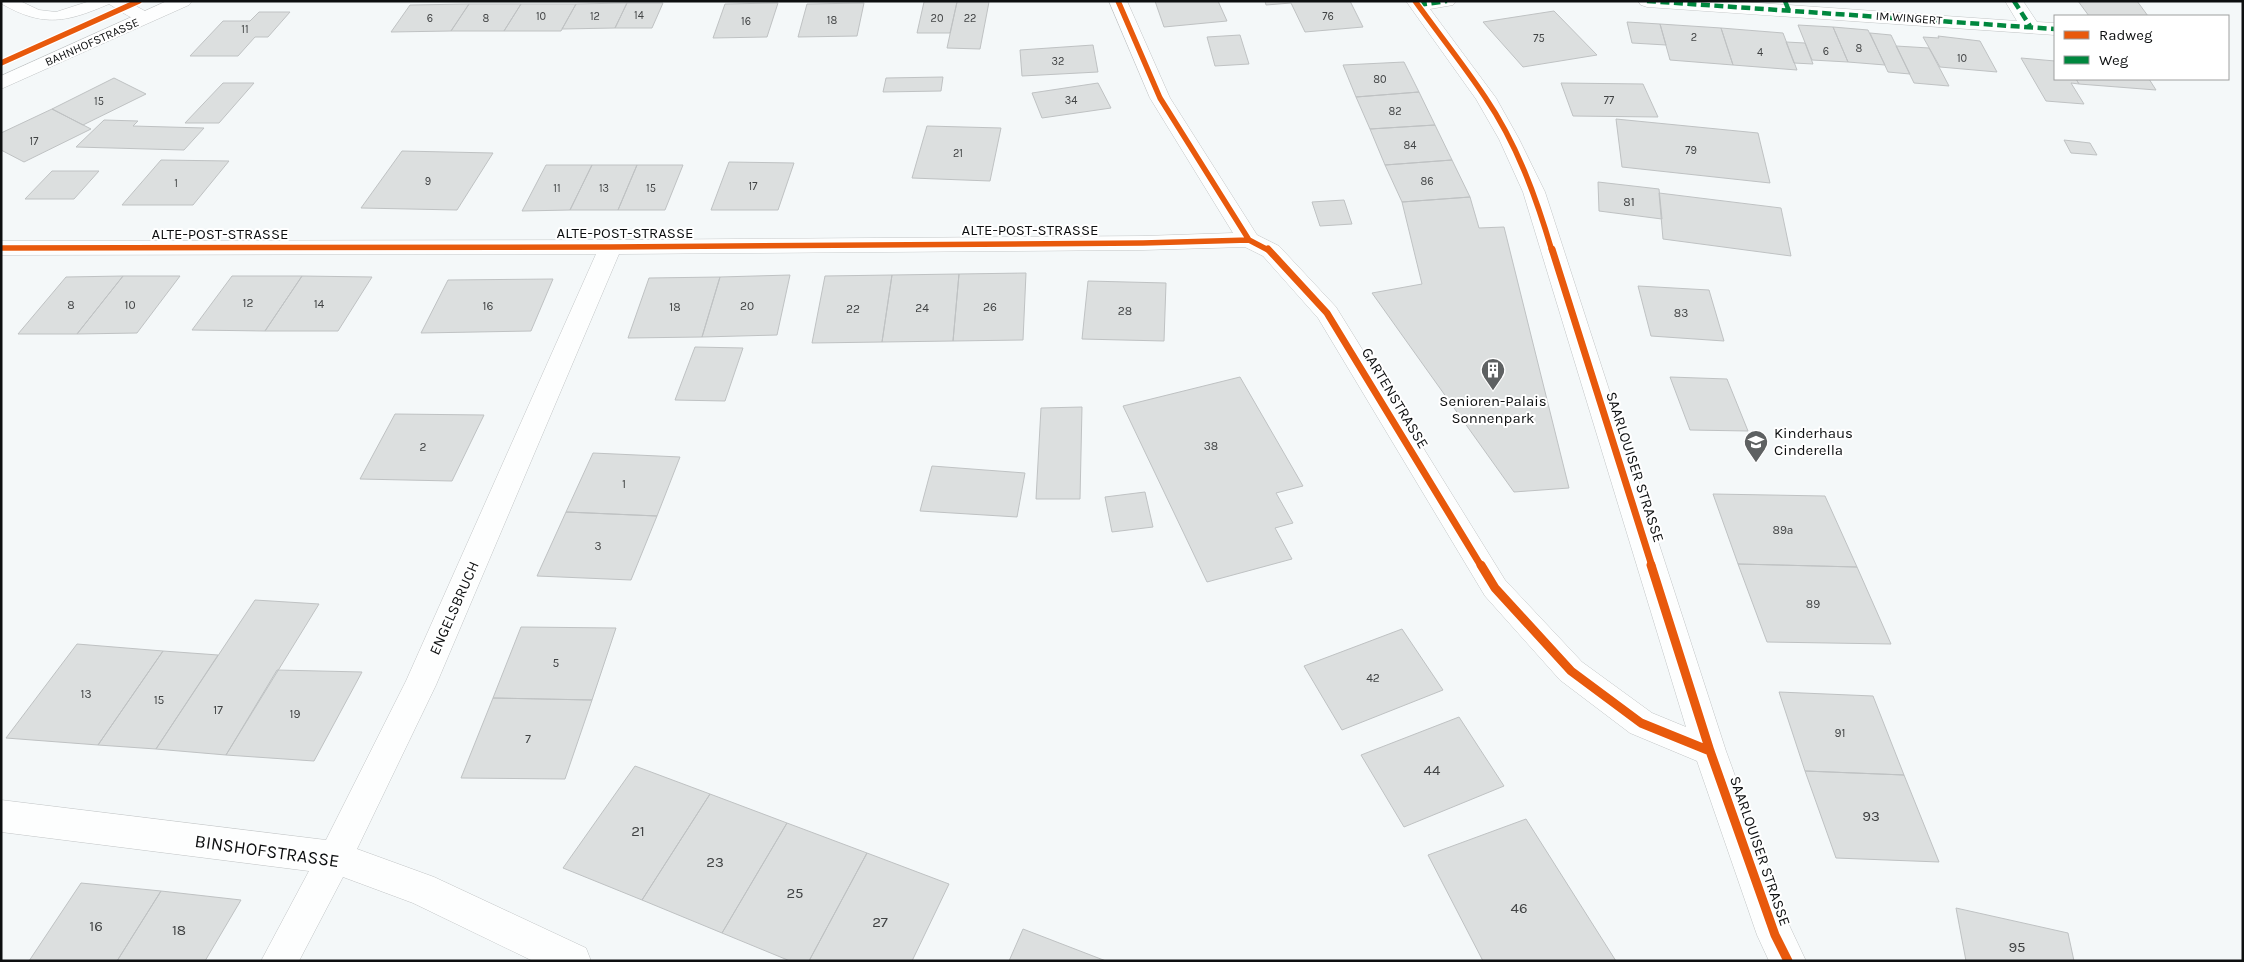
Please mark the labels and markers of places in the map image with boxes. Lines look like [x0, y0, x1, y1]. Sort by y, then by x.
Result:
building icon: Senioren-Palais Sonnenpark [1480, 357, 1506, 391]
place label: Senioren-Palais Sonnenpark [1439, 392, 1547, 427]
place label: Kinderhaus Cinderella [1774, 424, 1853, 459]
school or university icon: Kinderhaus Cinderella [1743, 429, 1769, 463]

